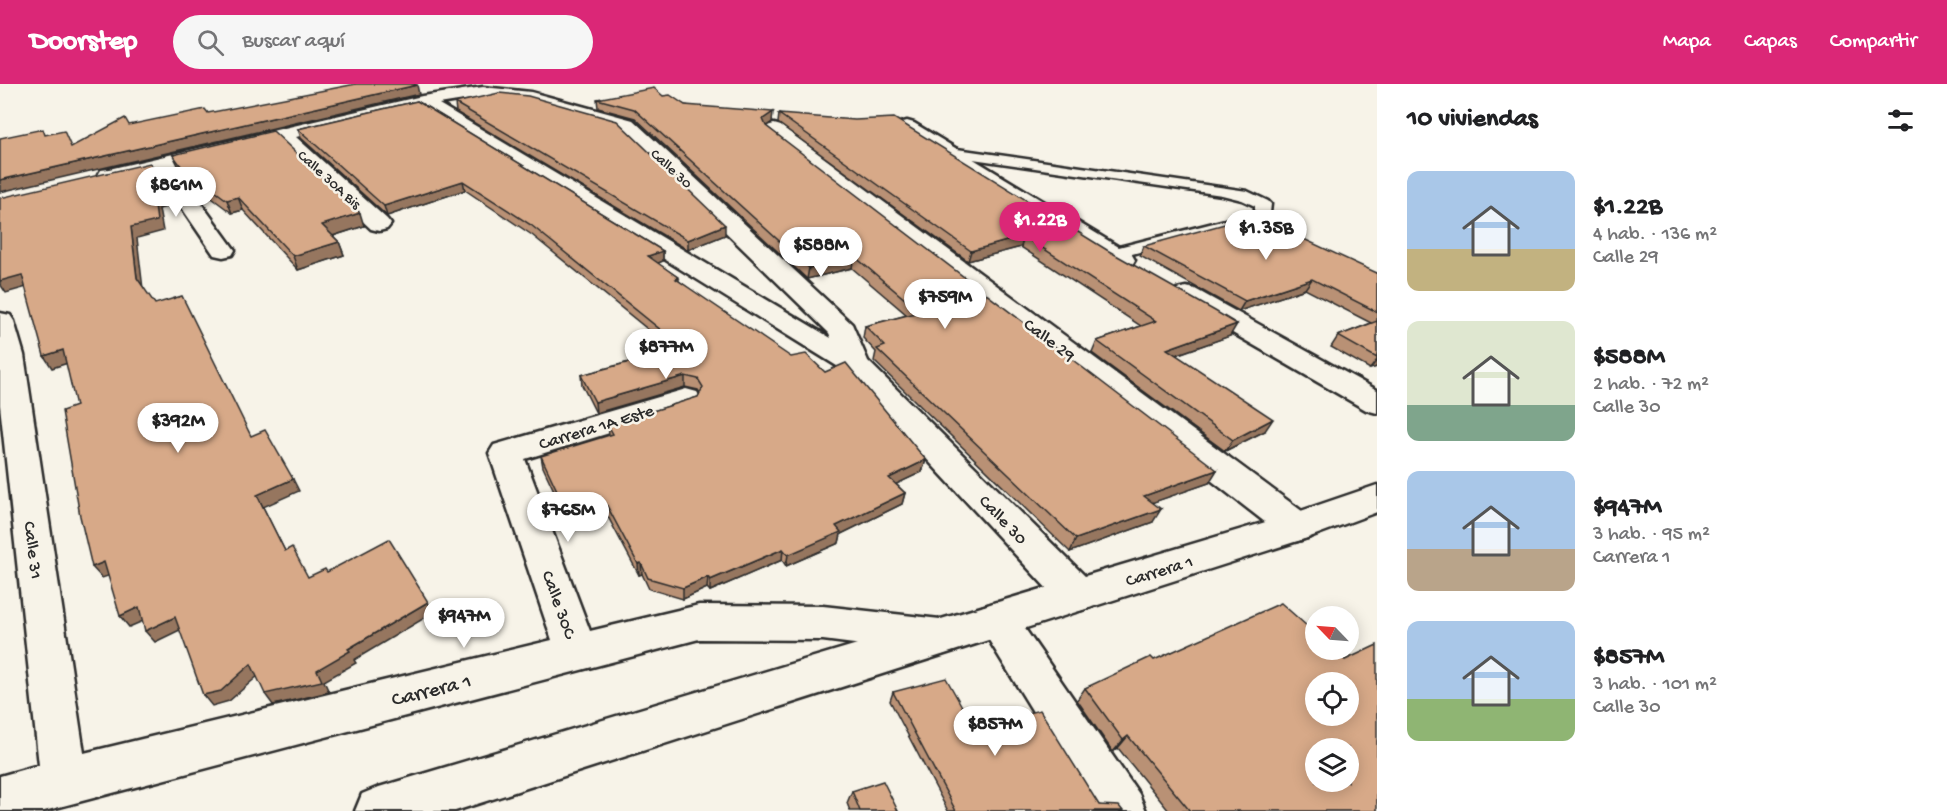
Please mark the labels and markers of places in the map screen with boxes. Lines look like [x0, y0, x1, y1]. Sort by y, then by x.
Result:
pin: $861M [134, 167, 218, 218]
pin: $1.22B [991, 202, 1089, 253]
pin: $1.35B [1217, 210, 1315, 261]
pin: $588M [779, 227, 863, 278]
pin: $759M [903, 279, 987, 330]
pin: $877M [624, 329, 708, 380]
pin: $392M [136, 403, 220, 454]
pin: $765M [526, 492, 610, 543]
pin: $947M [422, 598, 506, 649]
pin: $857M [953, 706, 1037, 757]

